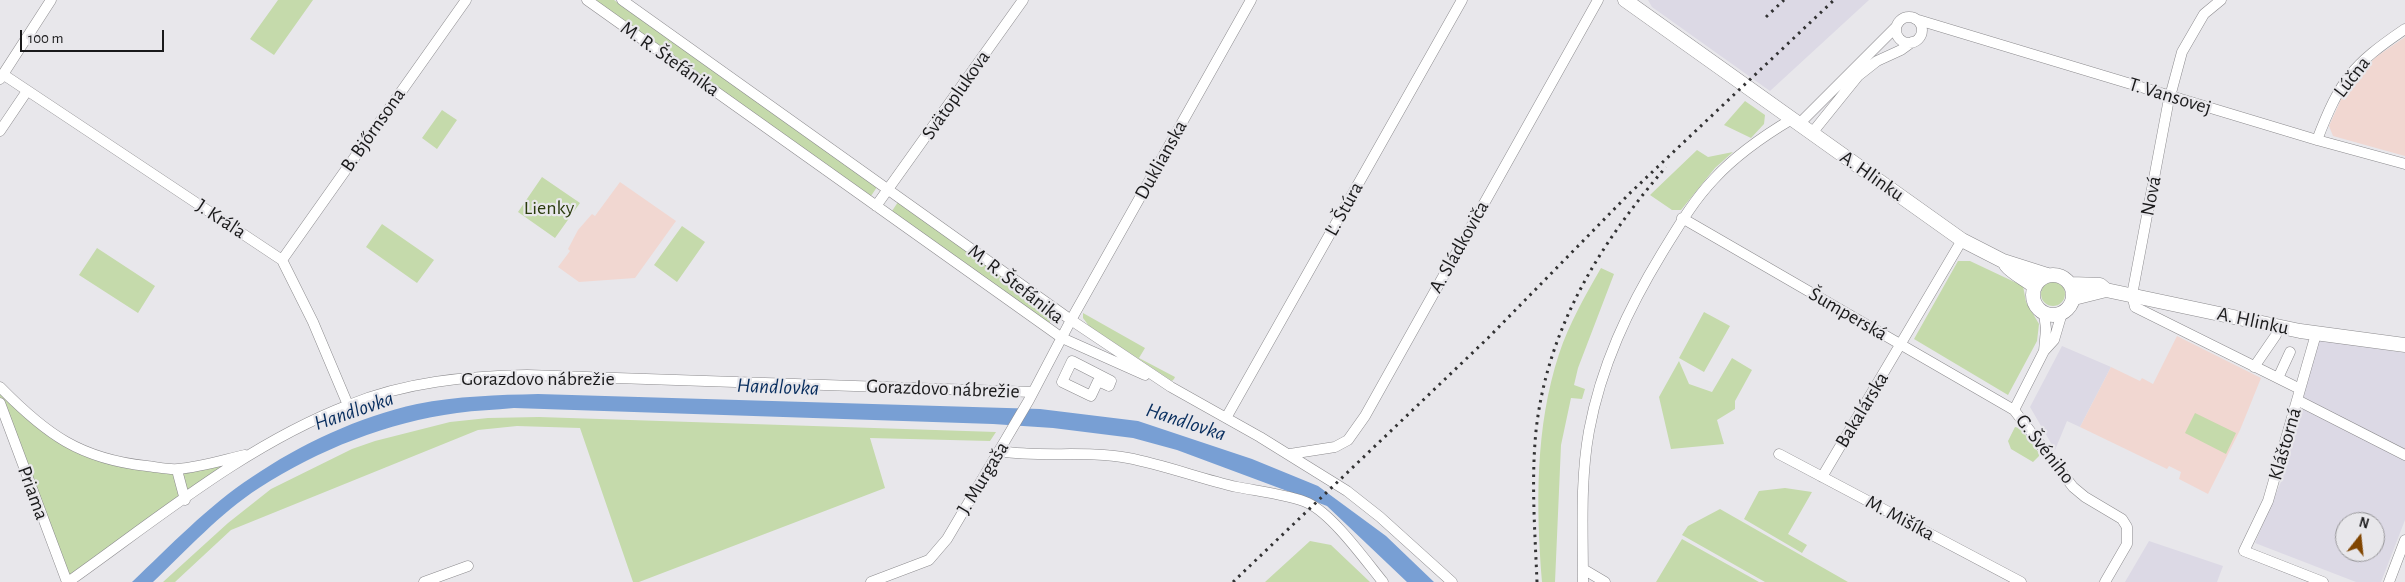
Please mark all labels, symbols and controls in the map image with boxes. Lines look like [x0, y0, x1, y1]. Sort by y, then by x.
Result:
street label: M. R. Štefánika [616, 16, 724, 102]
scale bar [22, 20, 166, 52]
text: 100 m [28, 31, 63, 46]
street label: Svätoplukova [917, 46, 995, 144]
street label: Lúčna [2329, 52, 2375, 102]
street label: T. Vansovej [2126, 72, 2214, 120]
street label: B. Bjőrnsona [335, 83, 411, 177]
street label: Duklianska [1129, 116, 1193, 204]
street label: A. Hlinku [1835, 145, 1909, 207]
street label: Nová [2135, 174, 2167, 218]
street label: Ľ. Štúra [1319, 178, 1369, 240]
street label: J. Kráľa [191, 194, 251, 244]
park label: Lienky [524, 196, 574, 220]
street label: A. Sládkoviča [1424, 197, 1494, 297]
street label: M. R. Štefánika [963, 239, 1069, 329]
street label: Šumperská [1804, 282, 1892, 346]
street label: A. Hlinku [2215, 302, 2291, 340]
street label: Gorazdovo nábrežie [461, 367, 615, 391]
street label: Bakalárska [1830, 368, 1894, 452]
water label: Handlovka [736, 373, 820, 401]
street label: Gorazdovo nábrežie [866, 374, 1020, 404]
water label: Handlovka [311, 386, 397, 436]
water label: Handlovka [1143, 397, 1229, 447]
street label: Kláštorná [2263, 405, 2307, 483]
street label: G. Švéniho [2010, 409, 2080, 489]
street label: J. Murgaša [952, 437, 1014, 519]
street label: Priama [12, 463, 54, 523]
street label: M. Mišíka [1861, 490, 1939, 546]
north arrow [2335, 512, 2385, 562]
text: N [2357, 515, 2370, 532]

